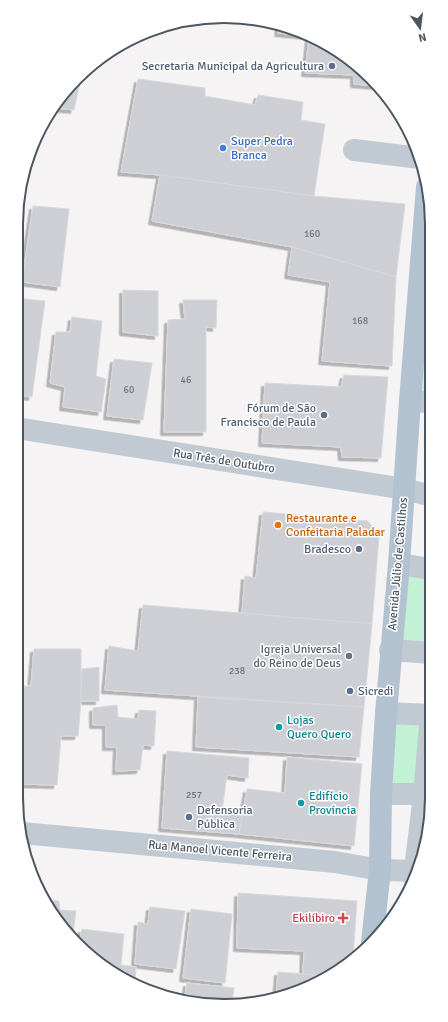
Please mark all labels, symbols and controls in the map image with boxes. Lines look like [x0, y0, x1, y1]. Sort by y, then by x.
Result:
north arrow [400, 8, 440, 48]
text: N [417, 30, 428, 44]
place label: Secretaria Municipal da Agricultura [142, 59, 324, 74]
marker: Secretaria Municipal da Agricultura [327, 61, 337, 71]
place label: Super Pedra Branca [231, 134, 293, 163]
marker: Super Pedra Branca [218, 143, 228, 153]
house number: 160 [304, 228, 320, 240]
house number: 168 [352, 315, 368, 327]
house number: 46 [181, 374, 191, 386]
house number: 60 [124, 384, 134, 396]
place label: Fórum de São Francisco de Paula [220, 401, 316, 430]
marker: Fórum de São Francisco de Paula [319, 410, 329, 420]
street label: Rua Três de Outubro [172, 446, 276, 476]
street label: Avenida Júlio de Castilhos [385, 497, 411, 631]
place label: Restaurante e Confeitaria Paladar [286, 511, 386, 540]
marker: Restaurante e Confeitaria Paladar [273, 520, 283, 530]
place label: Bradesco [304, 542, 351, 557]
marker: Bradesco [354, 544, 364, 554]
place label: Igreja Universal do Reino de Deus [253, 642, 341, 671]
marker: Igreja Universal do Reino de Deus [344, 651, 354, 661]
house number: 238 [229, 665, 245, 677]
place label: Sicredi [358, 684, 393, 699]
marker: Sicredi [345, 686, 355, 696]
place label: Lojas Quero Quero [287, 713, 351, 742]
marker: Lojas Quero Quero [274, 722, 284, 732]
house number: 257 [186, 789, 202, 801]
place label: Edifício Província [309, 789, 356, 818]
marker: Edifício Província [296, 798, 306, 808]
place label: Defensoria Pública [197, 803, 253, 832]
marker: Defensoria Pública [184, 812, 194, 822]
street label: Rua Manoel Vicente Ferreira [148, 837, 292, 865]
place label: Ekilíbiro [292, 911, 335, 926]
marker: Ekilíbiro [338, 913, 348, 923]

